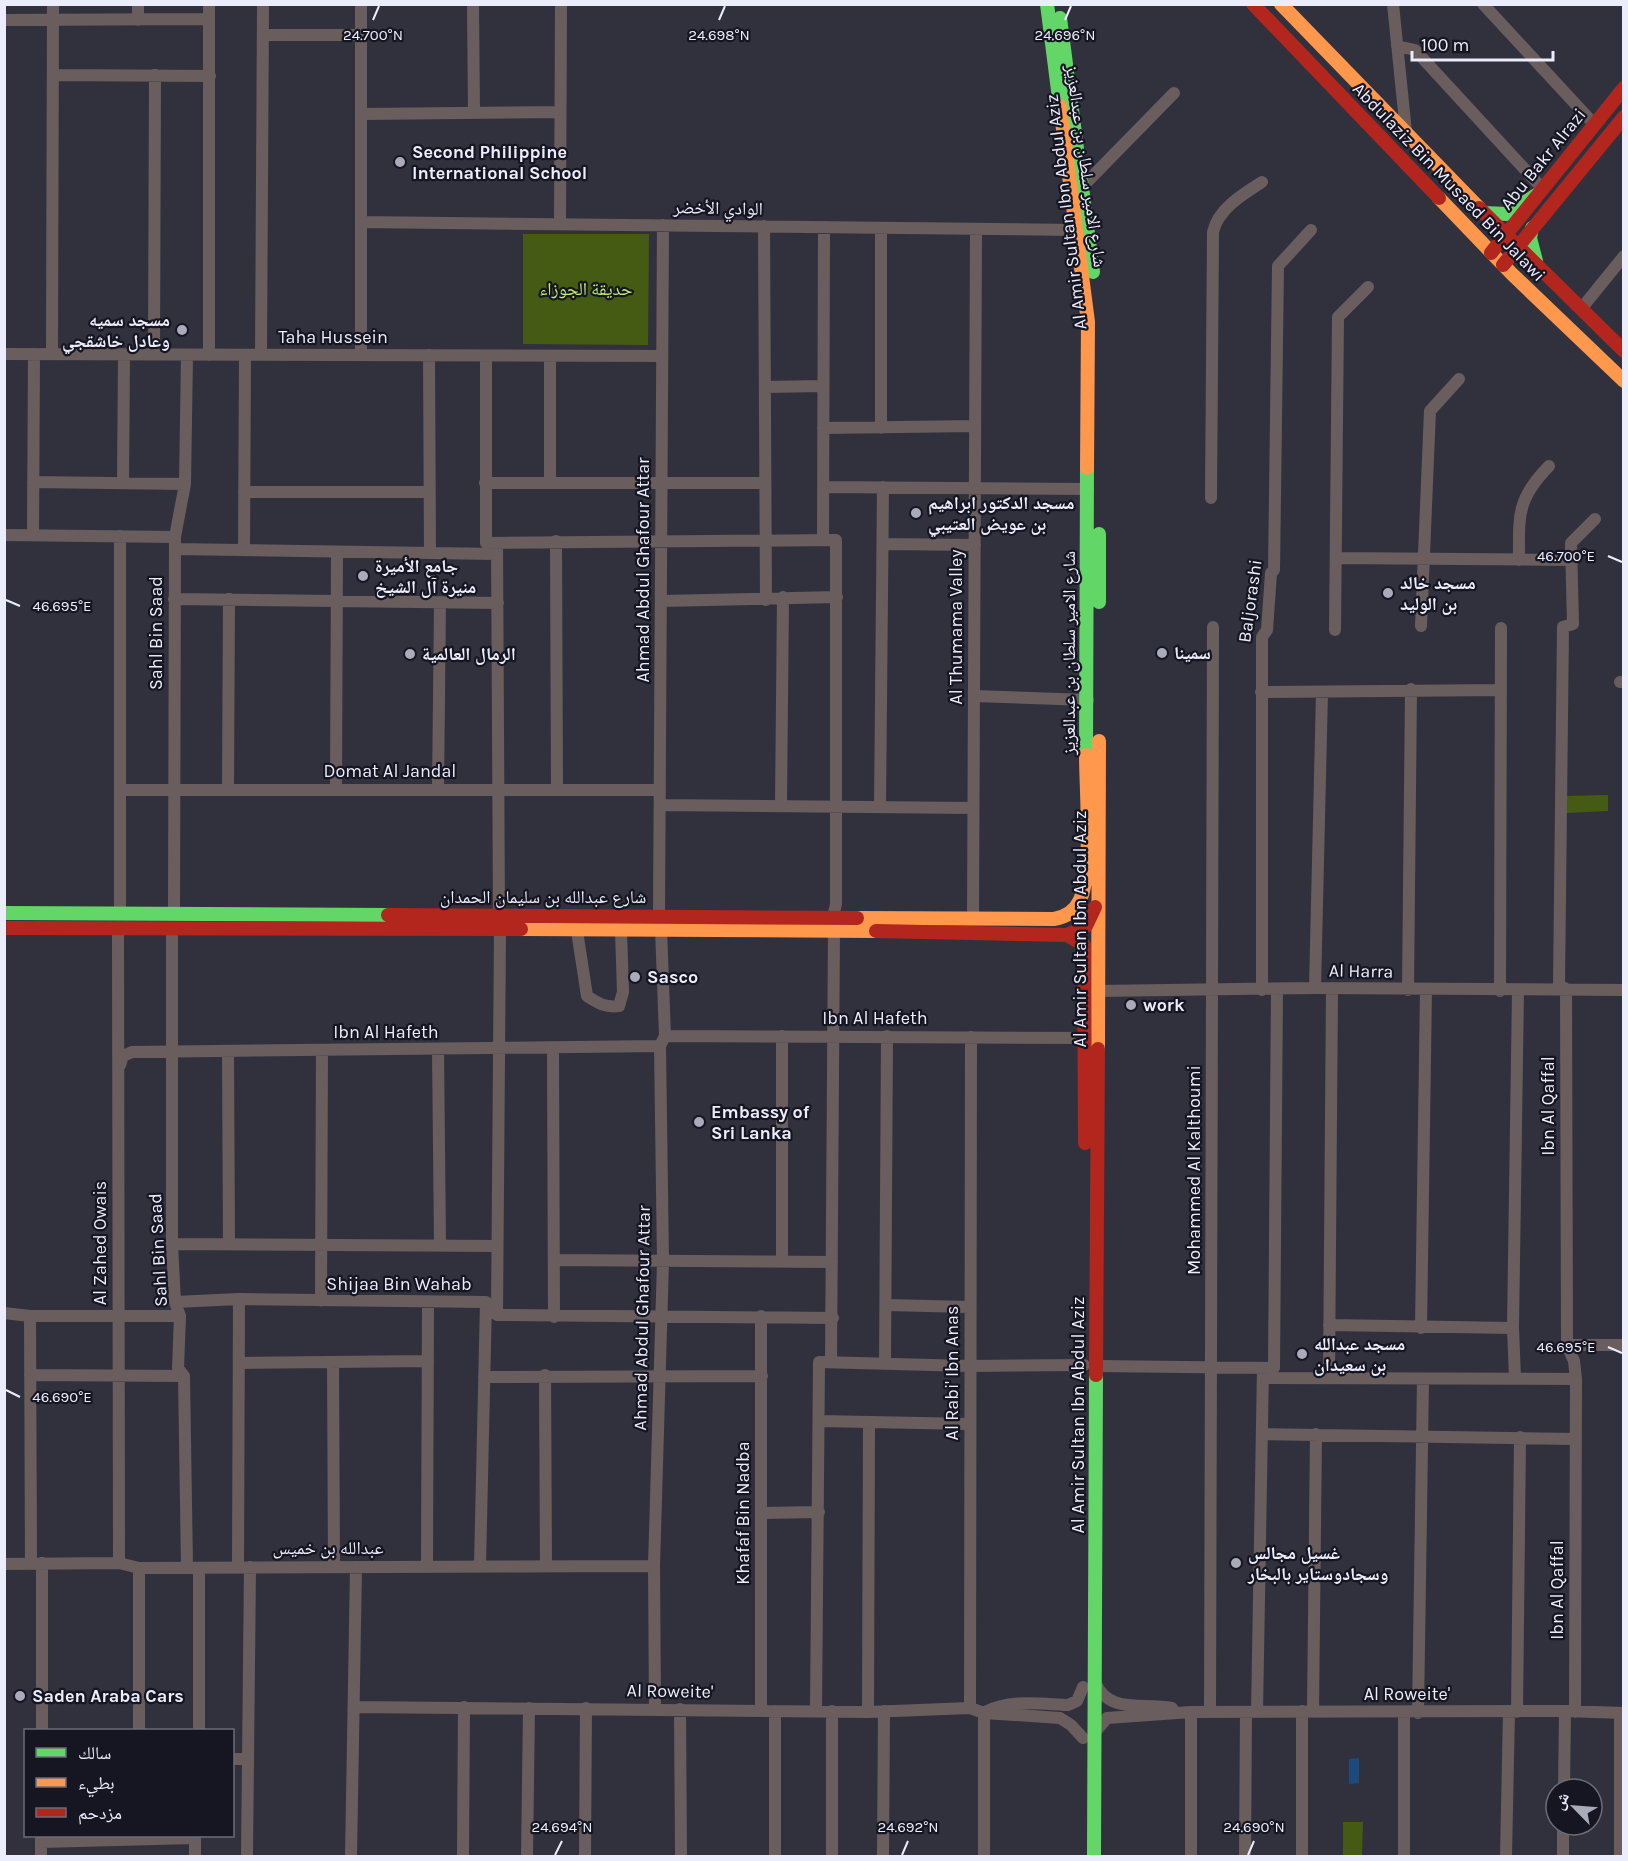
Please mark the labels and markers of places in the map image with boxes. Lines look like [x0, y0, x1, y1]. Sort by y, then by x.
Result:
place label: Second Philippine International School [412, 141, 587, 184]
marker: Second Philippine International School [393, 155, 407, 169]
place label: مسجد سميه وعادل خاشقجي [62, 309, 170, 355]
marker: مسجد سميه وعادل خاشقجي [175, 323, 189, 337]
place label: مسجد الدكتور ابراهيم بن عويض العتيبي [928, 492, 1075, 538]
marker: مسجد الدكتور ابراهيم بن عويض العتيبي [909, 506, 923, 520]
place label: جامع الأميرة منيرة آل الشيخ [375, 555, 476, 599]
marker: جامع الأميرة منيرة آل الشيخ [356, 569, 370, 583]
place label: مسجد خالد بن الوليد [1400, 572, 1476, 615]
marker: مسجد خالد بن الوليد [1381, 586, 1395, 600]
place label: سمينا [1174, 642, 1211, 664]
place label: الرمال العالمية [422, 643, 516, 665]
marker: سمينا [1155, 646, 1169, 660]
marker: الرمال العالمية [403, 647, 417, 661]
place label: Sasco [647, 966, 698, 988]
marker: Sasco [628, 970, 642, 984]
place label: work [1143, 994, 1185, 1016]
marker: work [1124, 998, 1138, 1012]
place label: Embassy of Sri Lanka [711, 1101, 810, 1144]
marker: Embassy of Sri Lanka [692, 1115, 706, 1129]
place label: مسجد عبدالله بن سعيدان [1314, 1333, 1405, 1376]
marker: مسجد عبدالله بن سعيدان [1295, 1347, 1309, 1361]
place label: غسيل مجالس وسجادوستاير بالبخار [1247, 1542, 1389, 1585]
marker: غسيل مجالس وسجادوستاير بالبخار [1229, 1556, 1243, 1570]
place label: Saden Araba Cars [32, 1685, 184, 1707]
marker: Saden Araba Cars [13, 1689, 27, 1703]

